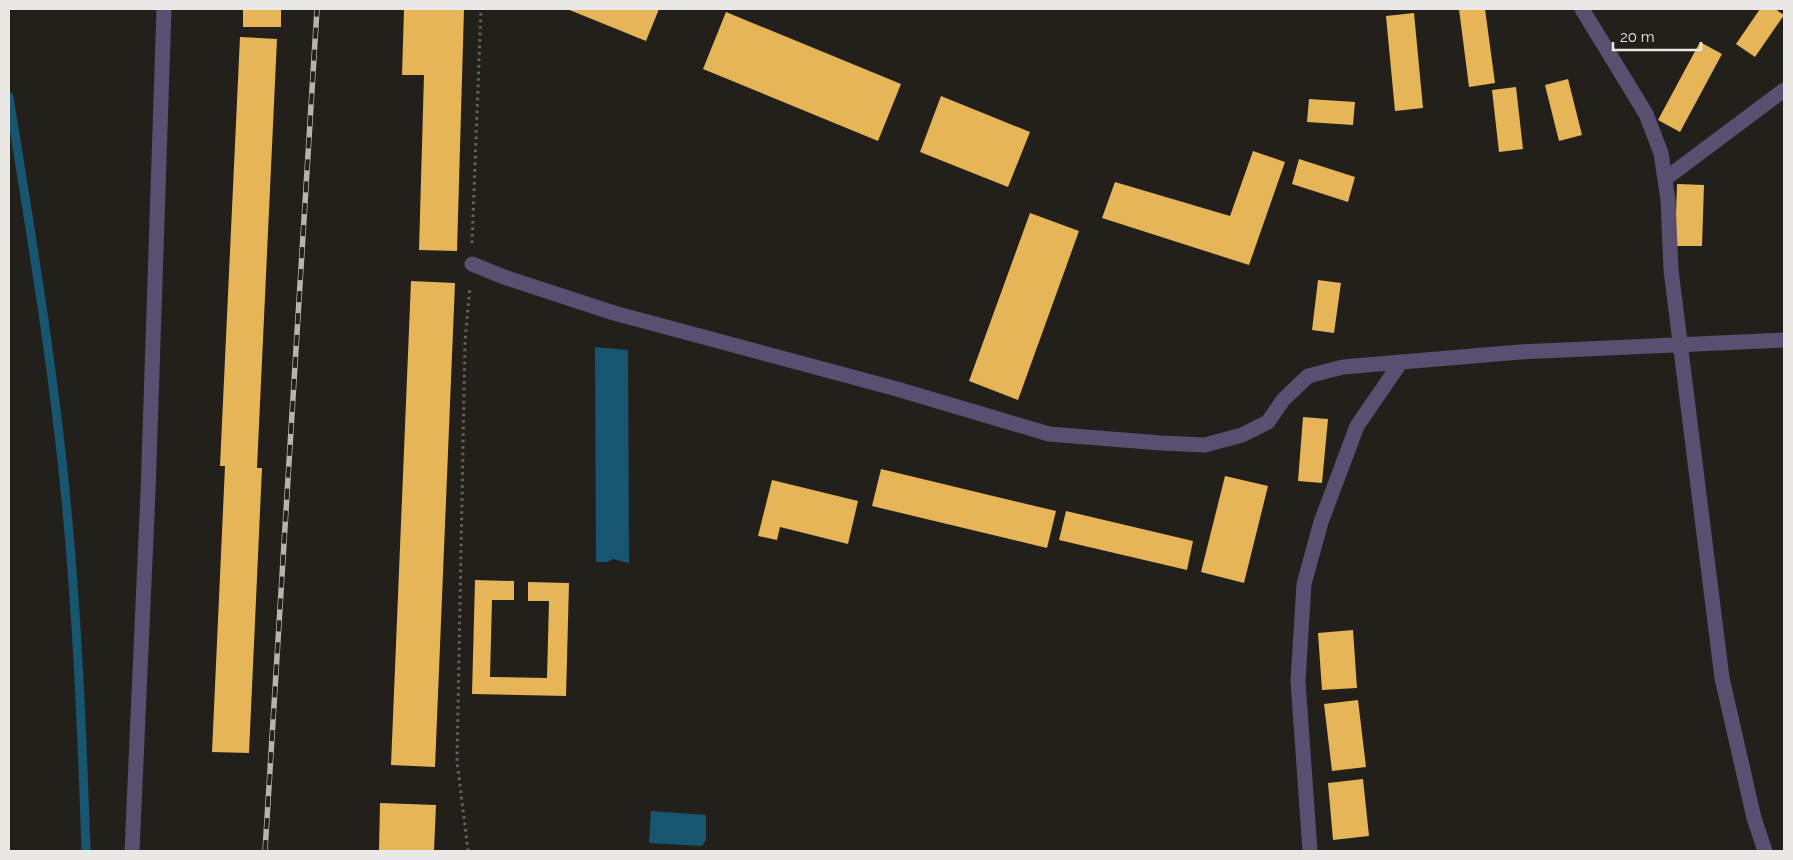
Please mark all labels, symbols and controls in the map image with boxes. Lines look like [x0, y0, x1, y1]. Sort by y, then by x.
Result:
scale bar [1613, 20, 1700, 52]
text: 20 m [1620, 28, 1655, 46]

